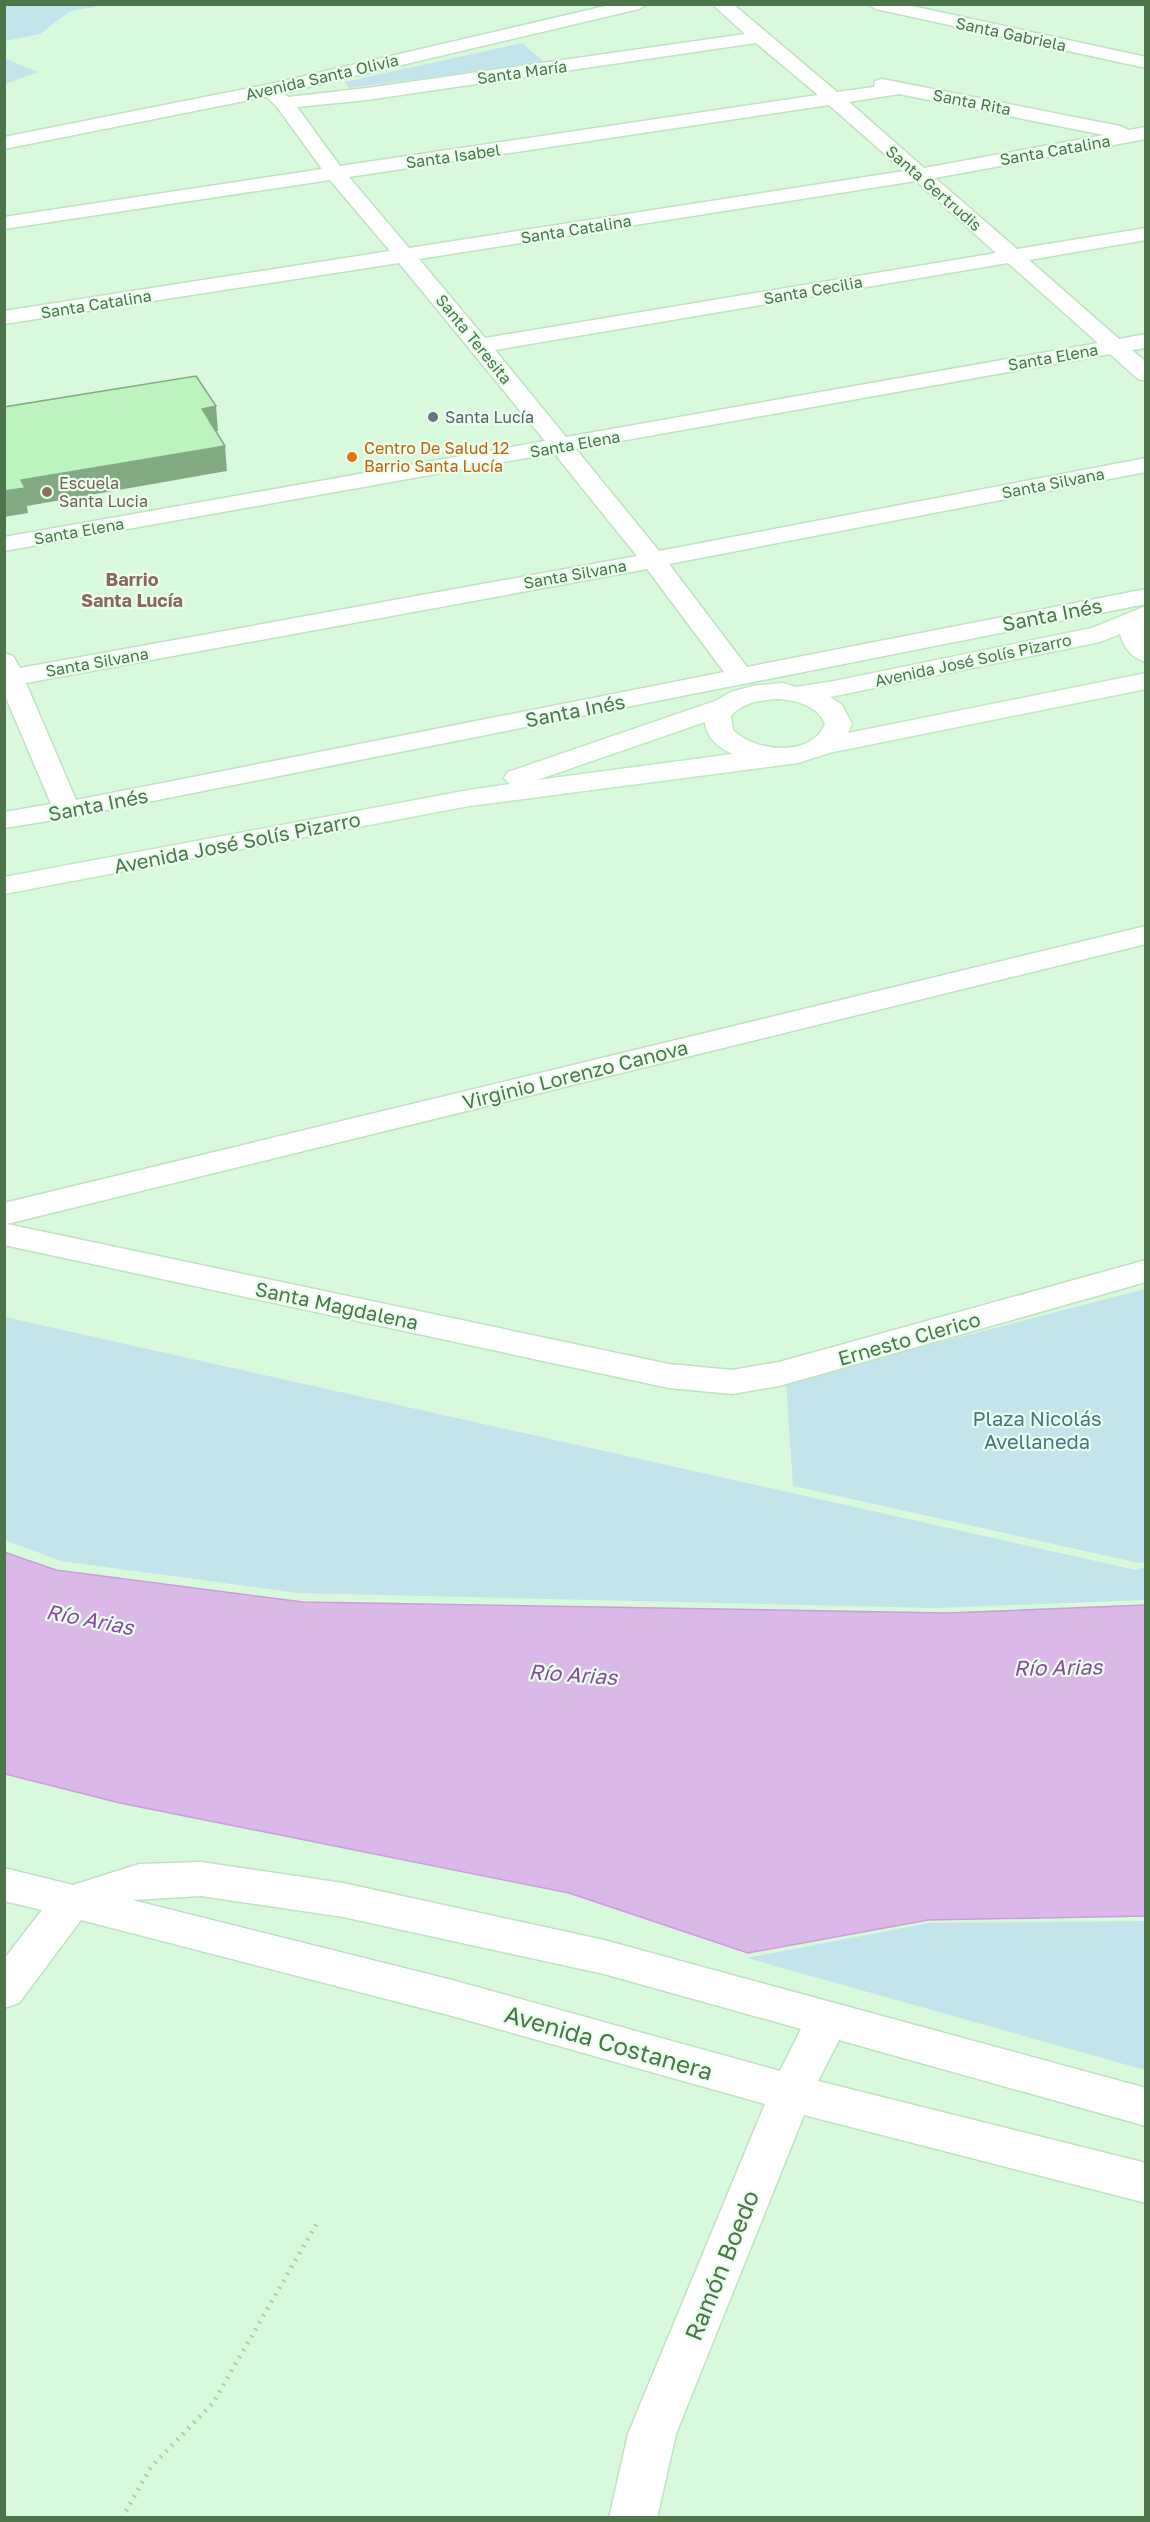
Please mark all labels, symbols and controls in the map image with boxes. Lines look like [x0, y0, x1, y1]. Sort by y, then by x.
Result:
street label: Santa Gabriela [954, 13, 1068, 55]
street label: Avenida Santa Olivia [243, 50, 401, 104]
street label: Santa María [476, 56, 568, 88]
street label: Santa Rita [931, 85, 1013, 119]
street label: Santa Catalina [998, 130, 1112, 170]
street label: Santa Isabel [404, 139, 502, 173]
street label: Santa Gertrudis [882, 141, 986, 235]
street label: Santa Catalina [519, 210, 633, 248]
street label: Santa Cecilia [762, 271, 864, 309]
street label: Santa Catalina [39, 285, 153, 323]
street label: Santa Teresita [432, 290, 516, 388]
street label: Santa Elena [1006, 339, 1100, 375]
place label: Santa Lucía [445, 407, 534, 427]
marker: Santa Lucía [426, 410, 440, 424]
street label: Santa Elena [528, 426, 622, 462]
place label: Centro De Salud 12 Barrio Santa Lucía [364, 438, 509, 476]
marker: Centro De Salud 12 Barrio Santa Lucía [345, 450, 359, 464]
street label: Santa Silvana [1000, 463, 1106, 503]
place label: Escuela Santa Lucia [59, 473, 148, 511]
marker: Escuela Santa Lucia [40, 485, 54, 499]
street label: Santa Elena [32, 513, 126, 549]
street label: Santa Silvana [522, 555, 628, 593]
district label: Barrio Santa Lucía [81, 568, 183, 611]
street label: Santa Inés [1000, 593, 1104, 635]
street label: Avenida José Solís Pizarro [873, 629, 1073, 691]
street label: Santa Silvana [44, 643, 150, 681]
street label: Santa Inés [523, 689, 627, 731]
street label: Santa Inés [46, 783, 150, 825]
street label: Avenida José Solís Pizarro [112, 806, 362, 878]
street label: Virginio Lorenzo Canova [460, 1034, 690, 1114]
street label: Santa Magdalena [253, 1276, 421, 1334]
street label: Ernesto Clerico [835, 1306, 983, 1370]
park label: Plaza Nicolás Avellaneda [972, 1406, 1102, 1453]
water label: Río Arias [44, 1598, 137, 1640]
water label: Río Arias [1013, 1653, 1103, 1681]
water label: Río Arias [528, 1658, 619, 1690]
street label: Avenida Costanera [502, 1998, 716, 2086]
street label: Ramón Boedo [678, 2186, 764, 2344]

